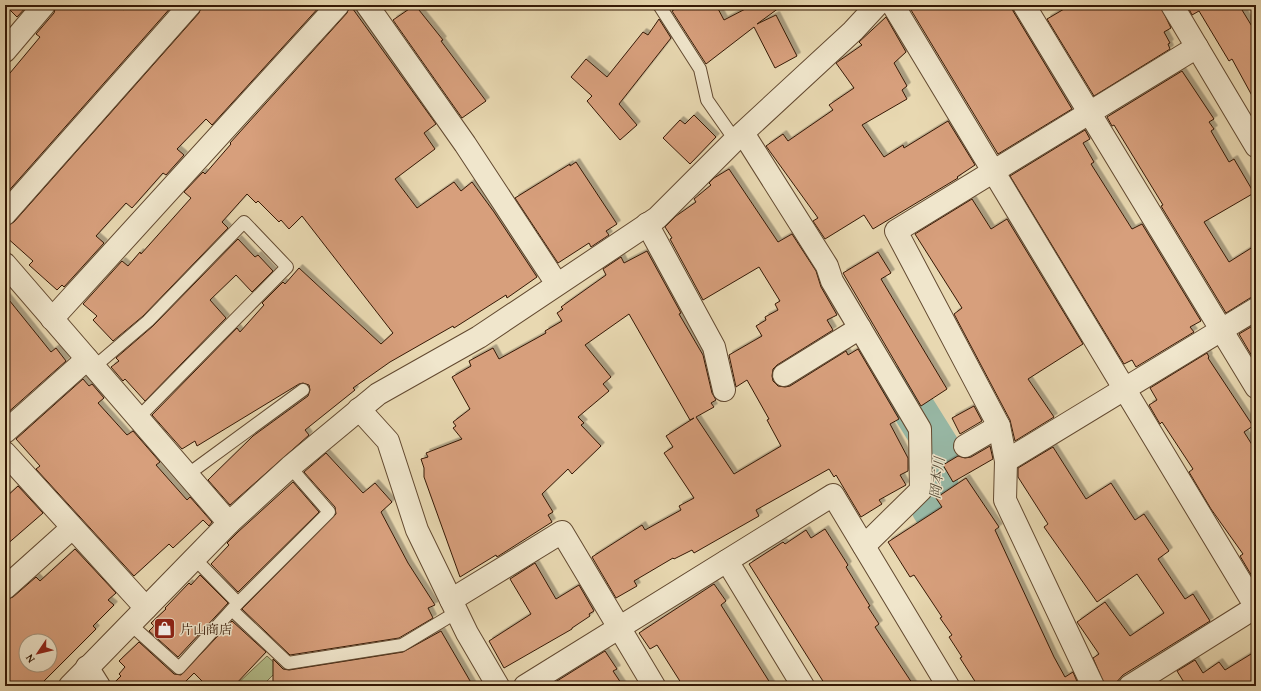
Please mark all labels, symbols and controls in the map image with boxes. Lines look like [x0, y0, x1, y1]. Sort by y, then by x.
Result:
water label: 岡本川 [925, 454, 950, 500]
shop icon: 片山商店 [151, 616, 177, 642]
place label: 片山商店 [180, 620, 232, 639]
north arrow [18, 633, 58, 673]
text: N [21, 651, 38, 666]

